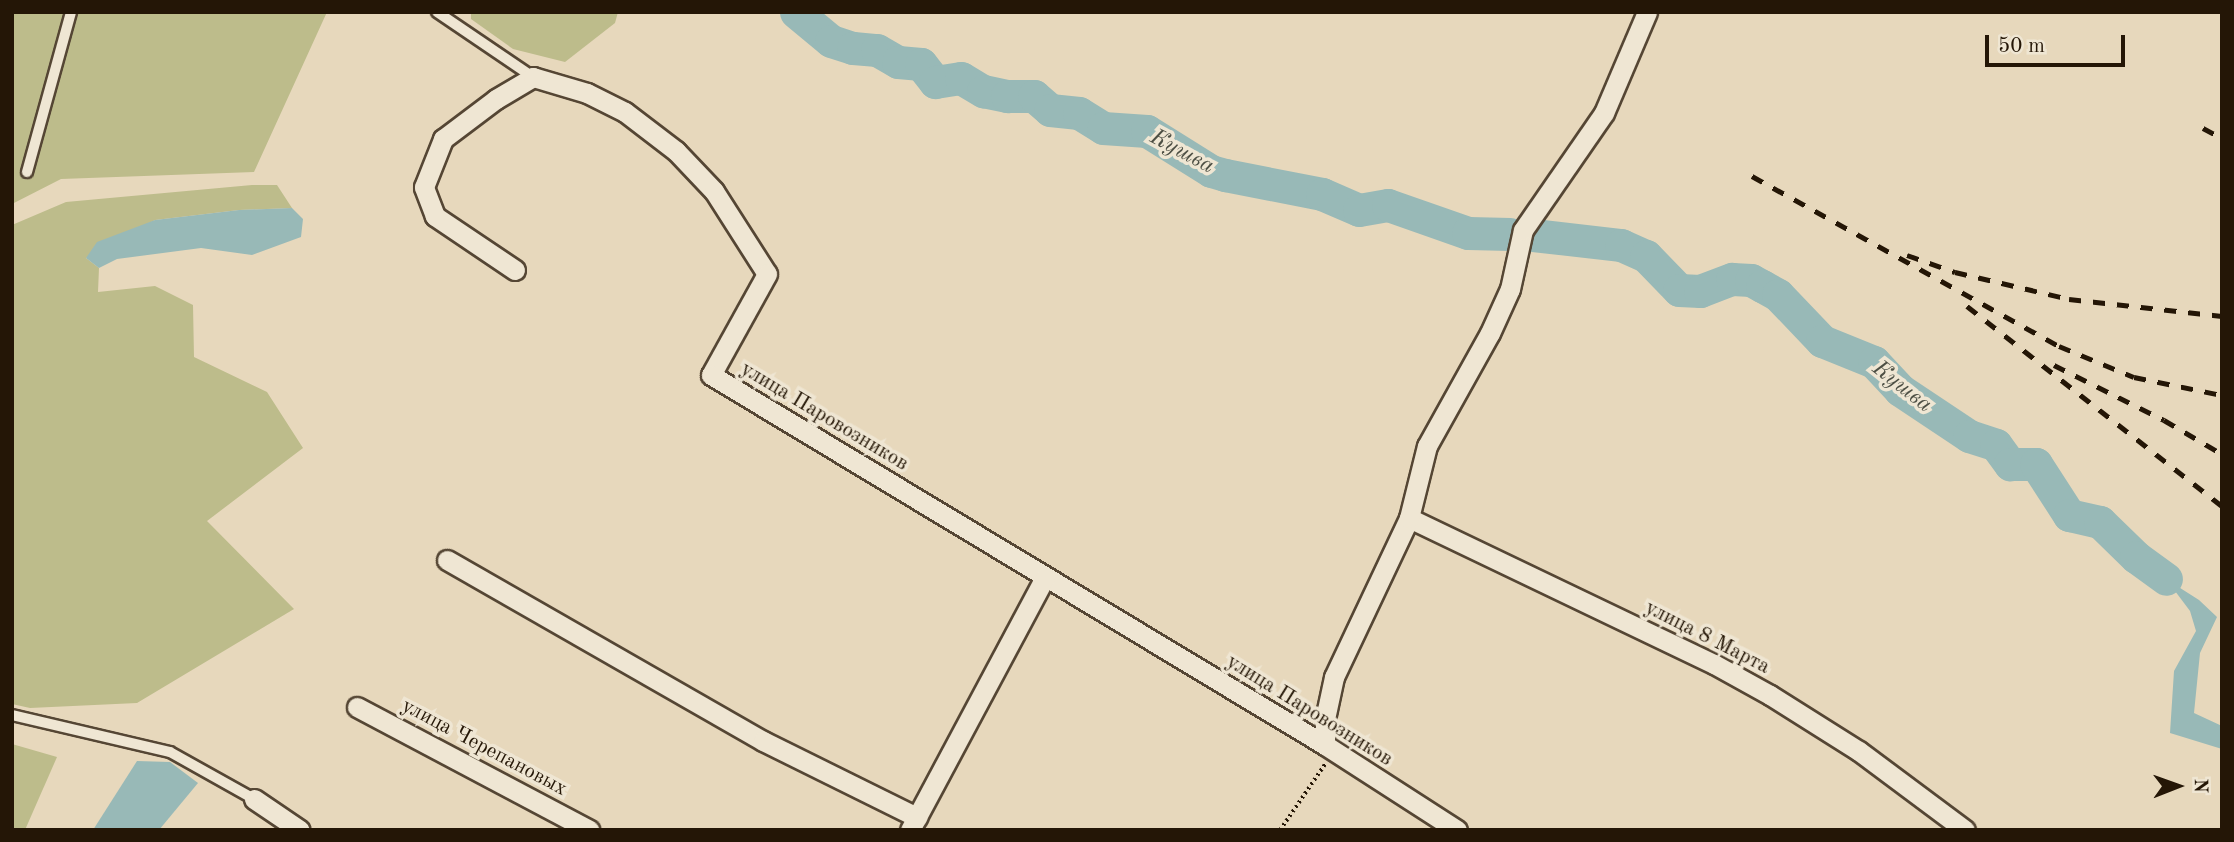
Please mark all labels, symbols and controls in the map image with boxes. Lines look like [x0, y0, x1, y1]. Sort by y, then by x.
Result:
scale bar [1989, 21, 2129, 65]
text: 50 m [1998, 36, 2045, 57]
water label: Кушва [1145, 124, 1219, 180]
water label: Кушва [1866, 355, 1938, 419]
street label: улица Паровозников [736, 357, 912, 477]
street label: улица 8 Марта [1640, 596, 1774, 680]
street label: улица Паровозников [1221, 650, 1397, 772]
street label: улица Черепановых [397, 694, 571, 802]
north arrow [2143, 751, 2213, 821]
text: N [2190, 778, 2209, 793]

